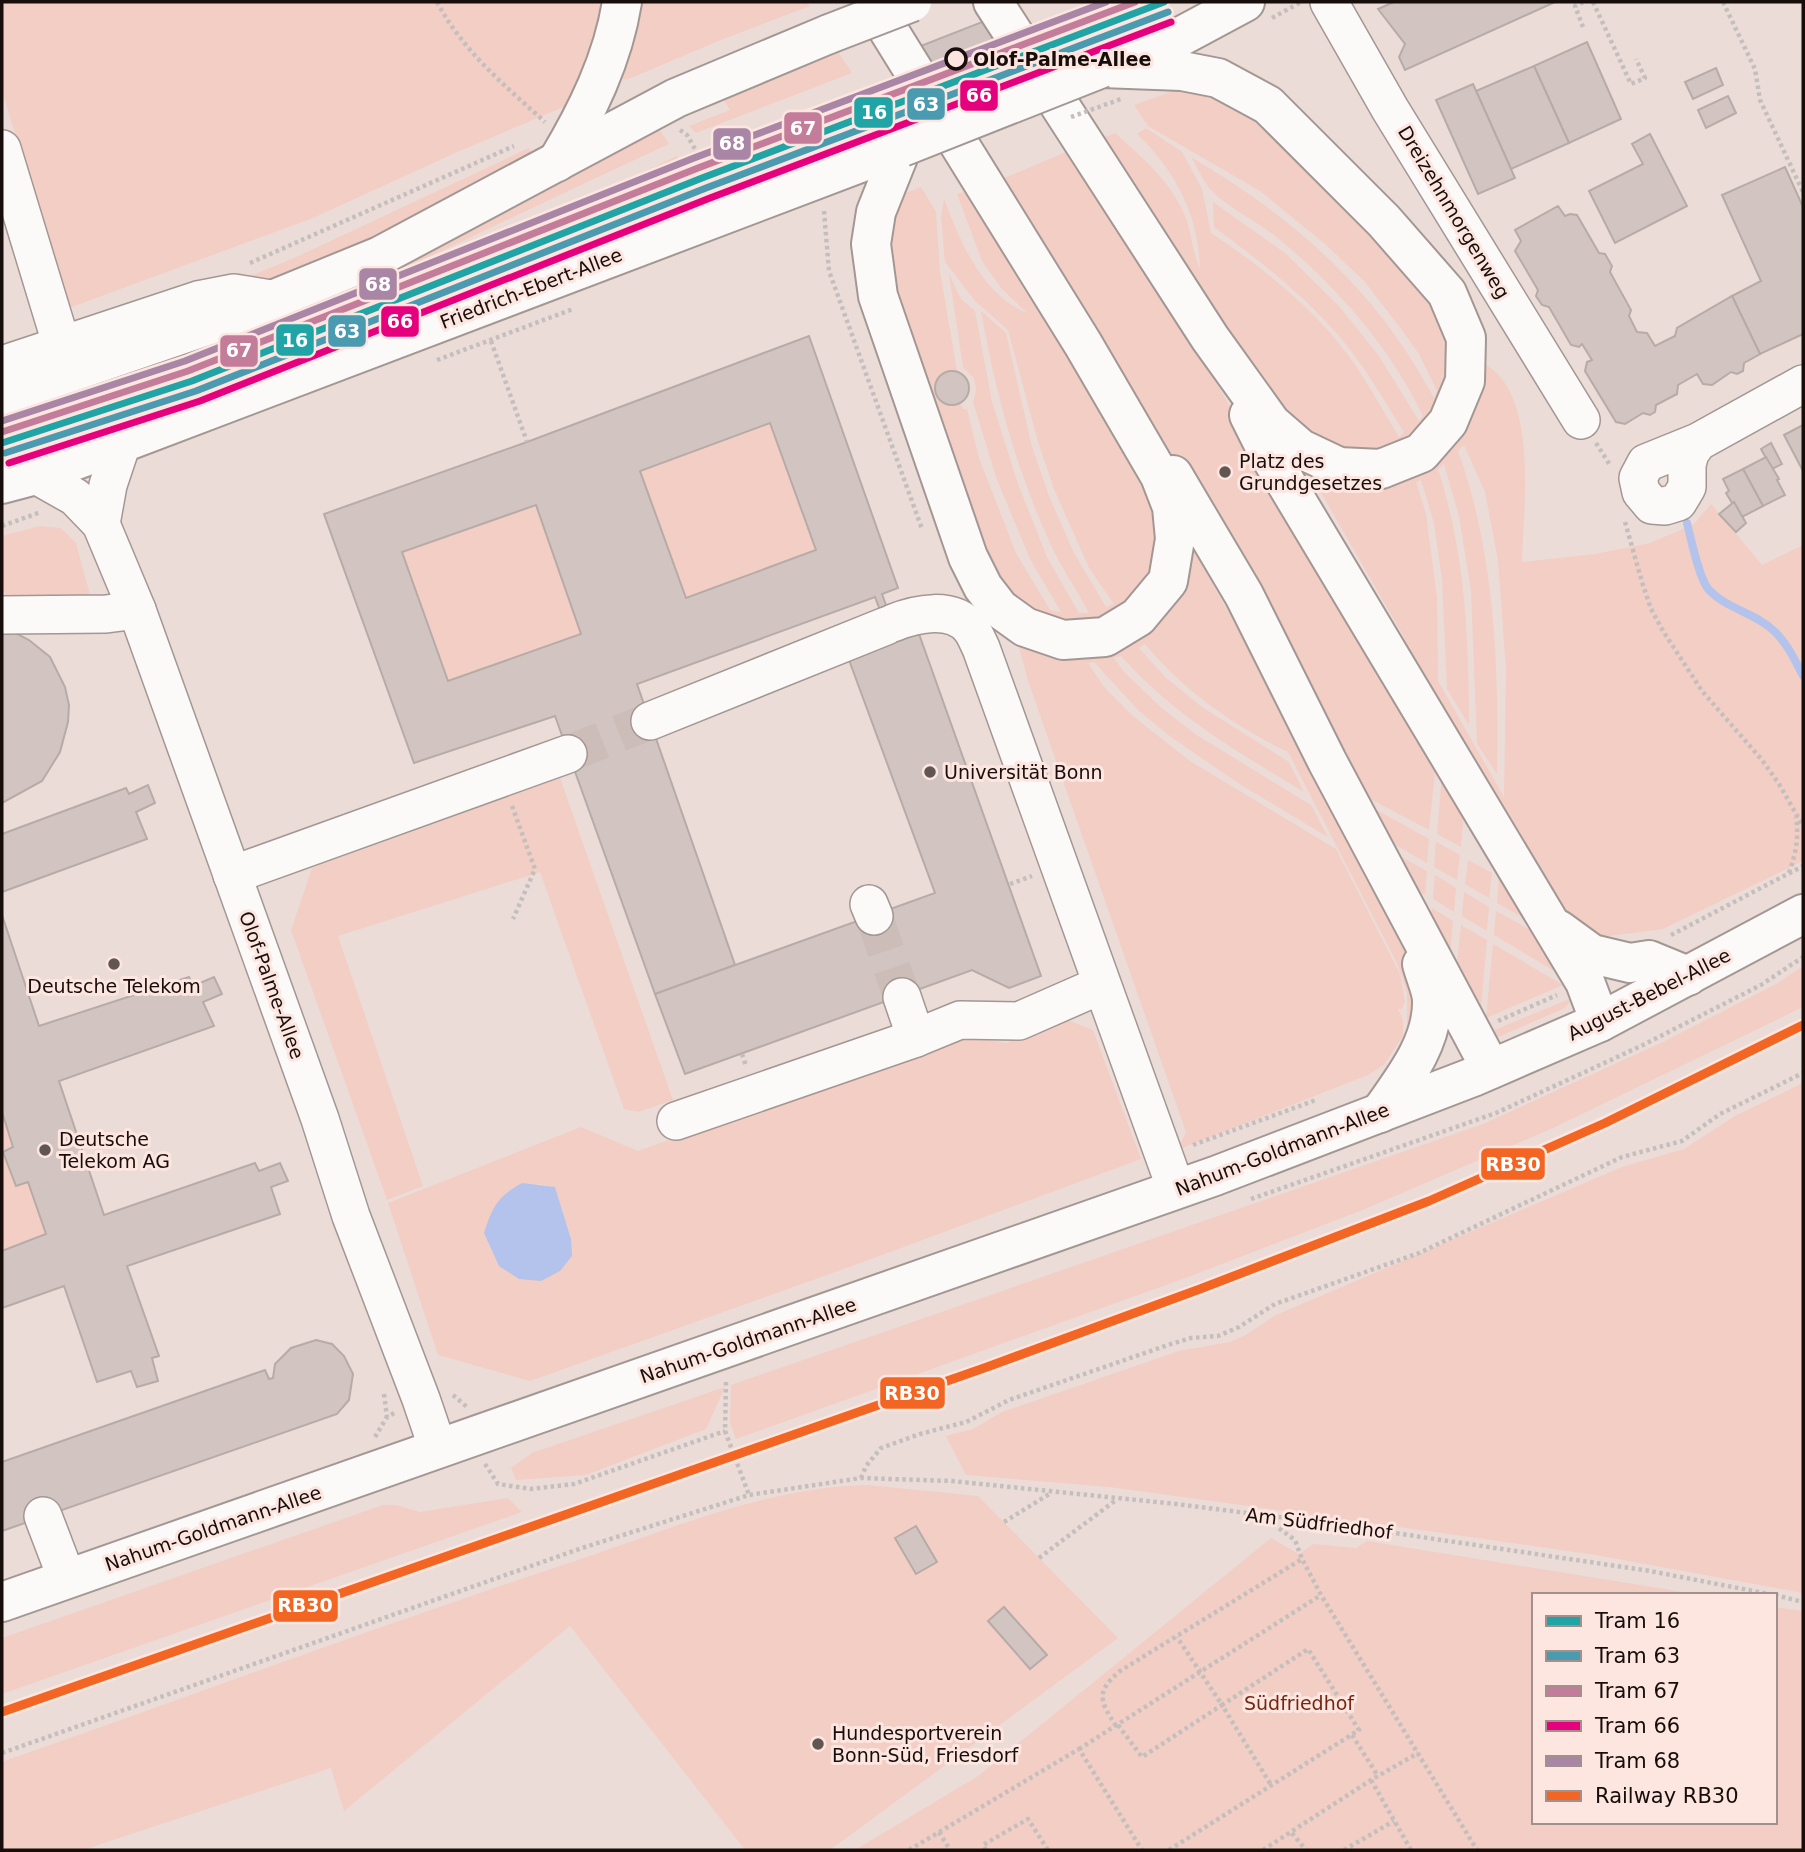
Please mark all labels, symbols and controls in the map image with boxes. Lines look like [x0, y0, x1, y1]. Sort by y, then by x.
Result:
marker: Olof-Palme-Allee [945, 48, 967, 70]
place label: Olof-Palme-Allee [973, 48, 1151, 70]
line badge: 66 [959, 79, 999, 112]
text: 66 [966, 84, 992, 106]
line badge: 63 [906, 87, 946, 121]
text: 63 [913, 93, 939, 115]
line badge: 16 [853, 96, 894, 129]
text: 16 [861, 101, 887, 123]
line badge: 67 [783, 111, 823, 145]
text: 67 [790, 117, 816, 139]
street label: Dreizehnmorgenweg [1394, 122, 1514, 302]
line badge: 68 [712, 127, 752, 161]
text: 68 [719, 132, 745, 154]
street label: Friedrich-Ebert-Allee [437, 243, 625, 333]
line badge: 68 [358, 267, 398, 301]
text: 68 [365, 273, 391, 295]
line badge: 66 [380, 305, 420, 338]
text: 66 [387, 310, 413, 332]
line badge: 63 [327, 314, 367, 348]
text: 63 [334, 320, 360, 342]
line badge: 16 [275, 323, 315, 357]
text: 16 [282, 329, 308, 351]
line badge: 67 [219, 334, 259, 368]
text: 67 [226, 339, 252, 361]
place label: Platz des Grundgesetzes [1239, 450, 1382, 494]
marker: Platz des Grundgesetzes [1217, 464, 1233, 480]
place label: Universität Bonn [944, 761, 1102, 783]
marker: Universität Bonn [922, 764, 938, 780]
street label: Olof-Palme-Allee [235, 908, 309, 1062]
street label: August-Bebel-Allee [1564, 943, 1734, 1045]
marker: Deutsche Telekom [106, 956, 122, 972]
place label: Deutsche Telekom [27, 975, 201, 997]
street label: Nahum-Goldmann-Allee [1172, 1098, 1392, 1200]
place label: Deutsche Telekom AG [58, 1128, 170, 1172]
marker: Deutsche Telekom AG [37, 1142, 53, 1158]
line badge: RB30 [1480, 1147, 1546, 1181]
text: RB30 [1485, 1153, 1541, 1175]
street label: Nahum-Goldmann-Allee [637, 1293, 859, 1387]
line badge: RB30 [879, 1376, 946, 1410]
text: RB30 [884, 1382, 940, 1404]
street label: Nahum-Goldmann-Allee [102, 1481, 324, 1575]
street label: Am Südfriedhof [1244, 1503, 1395, 1543]
line badge: RB30 [272, 1589, 339, 1623]
legend [1532, 1593, 1777, 1824]
text: RB30 [277, 1594, 333, 1616]
text: Tram 16 [1594, 1609, 1680, 1633]
text: Tram 63 [1594, 1644, 1680, 1668]
text: Tram 67 [1594, 1679, 1680, 1703]
park label: Südfriedhof [1244, 1692, 1355, 1714]
text: Tram 66 [1594, 1714, 1680, 1738]
place label: Hundesportverein Bonn-Süd, Friesdorf [832, 1722, 1020, 1766]
marker: Hundesportverein Bonn-Süd, Friesdorf [810, 1736, 826, 1752]
text: Tram 68 [1594, 1749, 1680, 1773]
text: Railway RB30 [1595, 1784, 1739, 1808]

